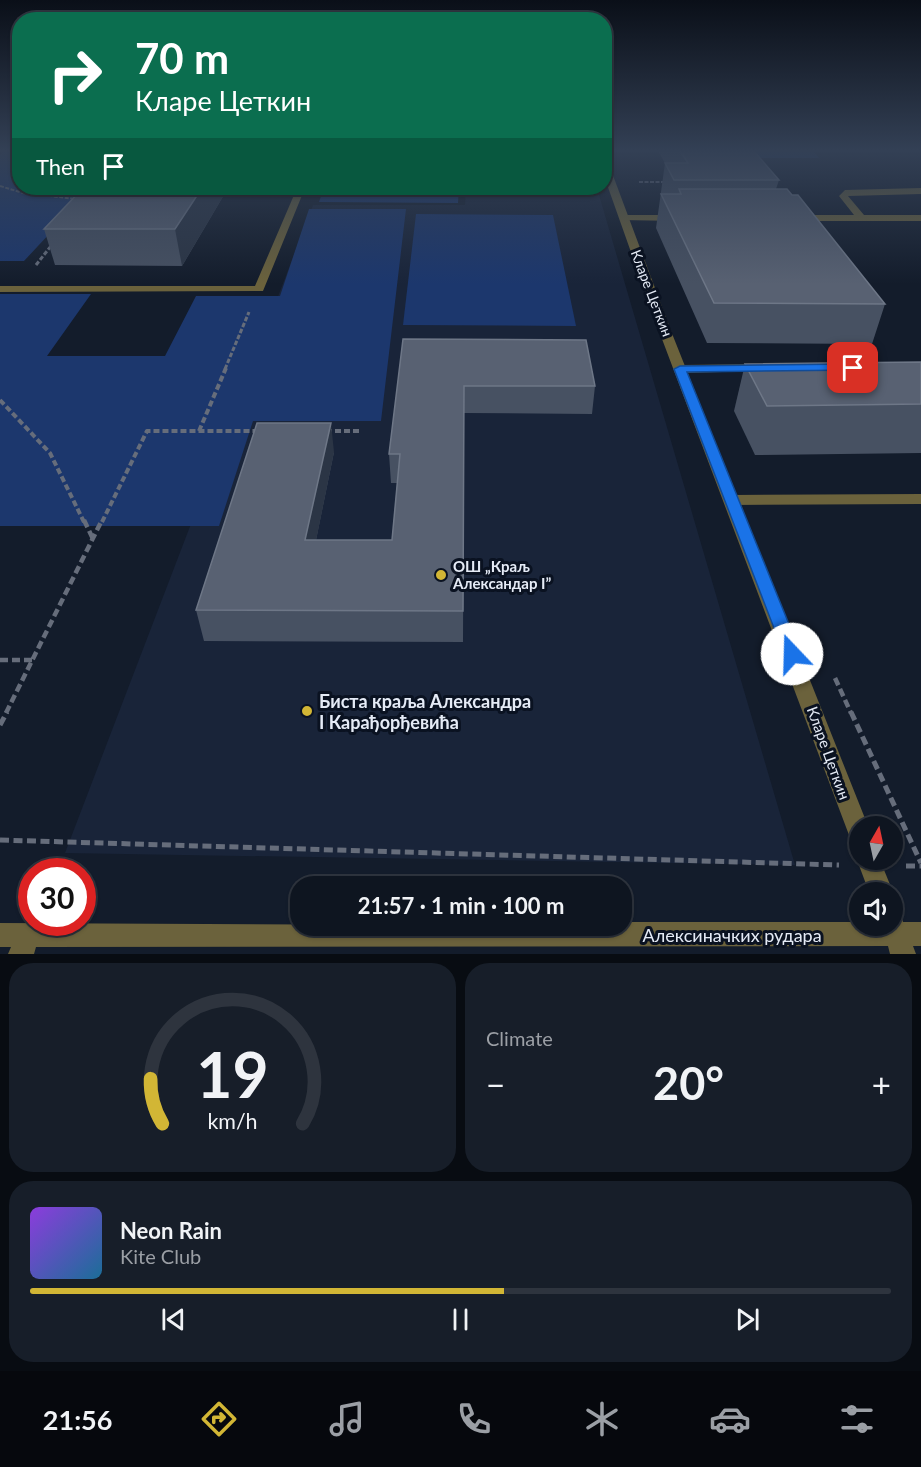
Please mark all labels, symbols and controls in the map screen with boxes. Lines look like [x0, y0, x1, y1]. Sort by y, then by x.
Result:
text: 70 m [135, 33, 229, 83]
icon: right [36, 36, 114, 114]
text: Кларе Цеткин [135, 84, 311, 117]
icon: arrive [97, 150, 130, 183]
text: Then [36, 153, 85, 180]
street label: Кларе Цеткин [628, 247, 676, 339]
pin [827, 342, 878, 393]
icon: arrive [836, 351, 869, 384]
place label: ОШ „Краљ Александар I” [452, 557, 552, 592]
marker: ОШ „Краљ Александар I” [434, 568, 448, 582]
position arrow [760, 622, 824, 686]
place label: Биста краља Александра I Карађорђевића [319, 690, 531, 733]
marker: Биста краља Александра I Карађорђевића [300, 704, 314, 718]
street label: Кларе Цеткин [804, 704, 854, 802]
north arrow [849, 816, 903, 870]
map controls [849, 816, 903, 936]
speed limit sign: 30 [18, 858, 96, 936]
button: sound [849, 882, 903, 936]
text: 21:57 · 1 min · 100 m [358, 892, 564, 919]
street label: Алексиначких рудара [642, 924, 822, 946]
text: Climate [486, 1026, 553, 1050]
text: 19 [196, 1036, 269, 1111]
text: 20° [653, 1056, 724, 1110]
text: − [486, 1064, 505, 1104]
text: + [872, 1064, 891, 1104]
text: km/h [207, 1109, 258, 1135]
text: Neon Rain [120, 1217, 222, 1244]
text: Kite Club [120, 1244, 201, 1268]
icon: previous [157, 1303, 190, 1336]
icon: pause [444, 1303, 477, 1336]
icon: next [731, 1303, 764, 1336]
icon: directions [198, 1398, 240, 1440]
icon: music [326, 1398, 368, 1440]
icon: phone [453, 1398, 495, 1440]
icon: climate [581, 1398, 623, 1440]
icon: car [709, 1398, 751, 1440]
icon: filters [836, 1398, 878, 1440]
text: 21:56 [43, 1403, 112, 1436]

